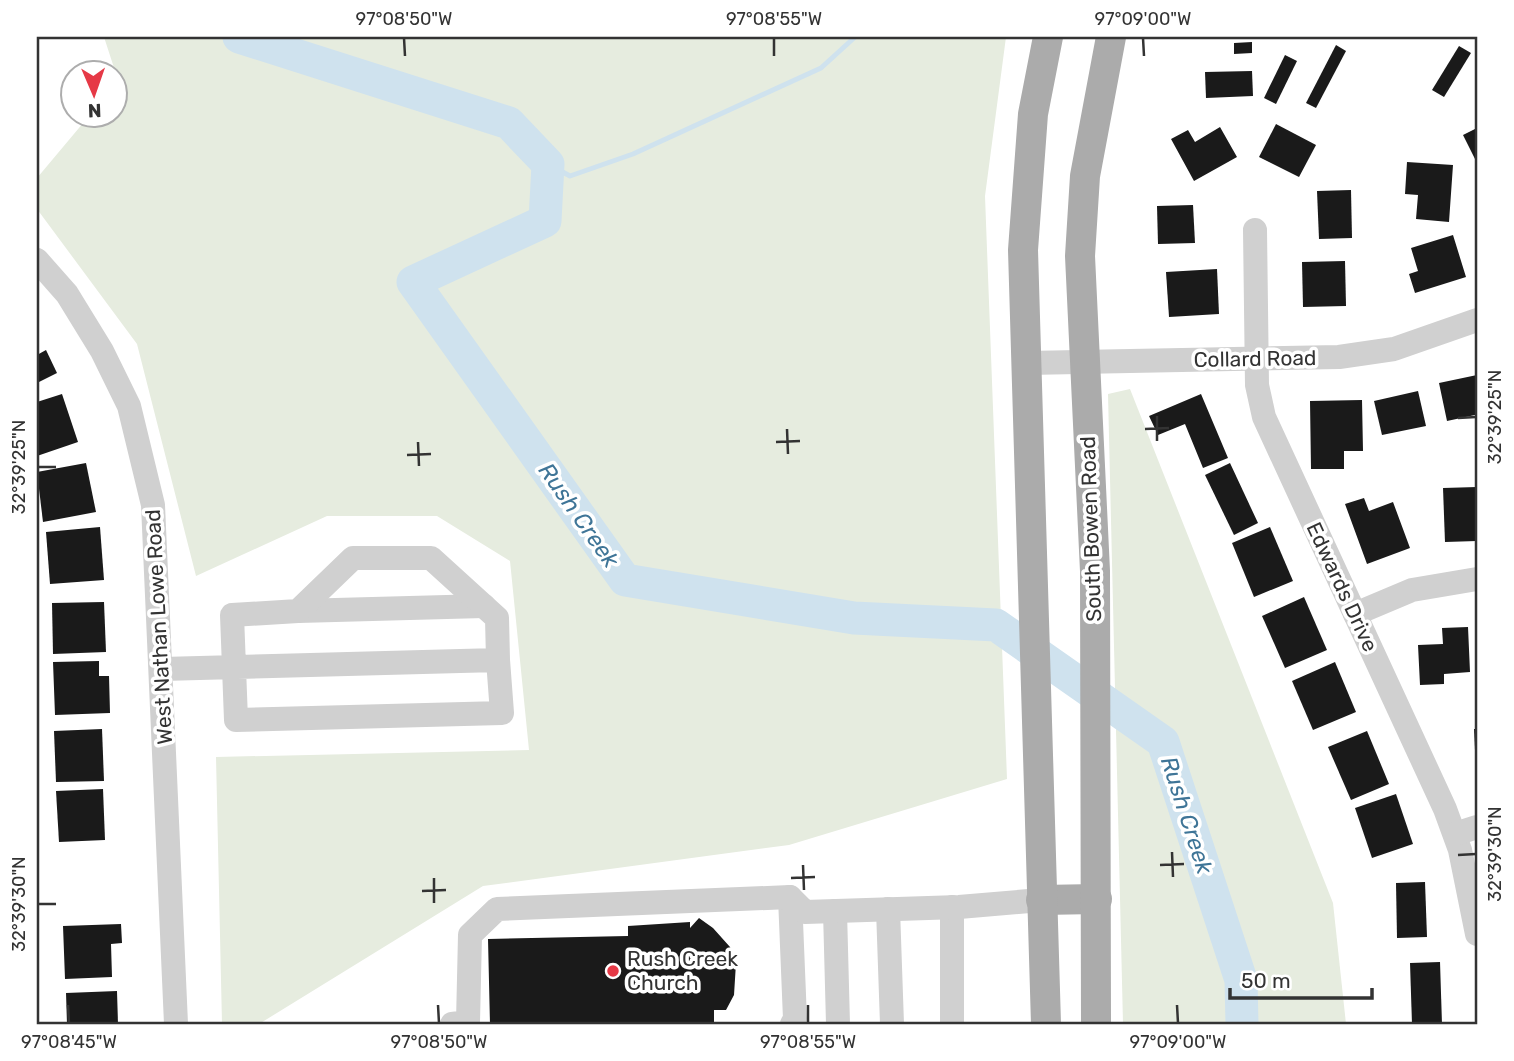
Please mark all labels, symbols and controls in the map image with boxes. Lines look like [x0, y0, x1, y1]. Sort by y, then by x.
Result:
text: 97°08'50"W [356, 8, 452, 30]
text: 97°08'55"W [726, 8, 822, 30]
text: 97°09'00"W [1095, 8, 1191, 30]
north arrow [60, 60, 130, 130]
text: N [87, 99, 102, 122]
street label: Collard Road [1193, 345, 1317, 372]
text: 32°39'25"N [1484, 370, 1506, 464]
text: 32°39'25"N [8, 420, 30, 514]
street label: South Bowen Road [1075, 436, 1106, 622]
water label: Rush Creek [533, 457, 626, 574]
street label: West Nathan Lowe Road [140, 509, 177, 745]
street label: Edwards Drive [1302, 518, 1383, 655]
water label: Rush Creek [1155, 753, 1219, 878]
text: 32°39'30"N [1484, 806, 1506, 902]
text: 32°39'30"N [8, 856, 30, 952]
place label: Rush Creek Church [627, 946, 738, 995]
scale bar [1230, 956, 1372, 1000]
marker: Rush Creek Church [605, 963, 621, 979]
text: 50 m [1241, 968, 1291, 993]
text: 97°08'45"W [21, 1031, 117, 1053]
text: 97°08'50"W [391, 1031, 487, 1053]
text: 97°08'55"W [760, 1031, 856, 1053]
text: 97°09'00"W [1130, 1031, 1226, 1053]

